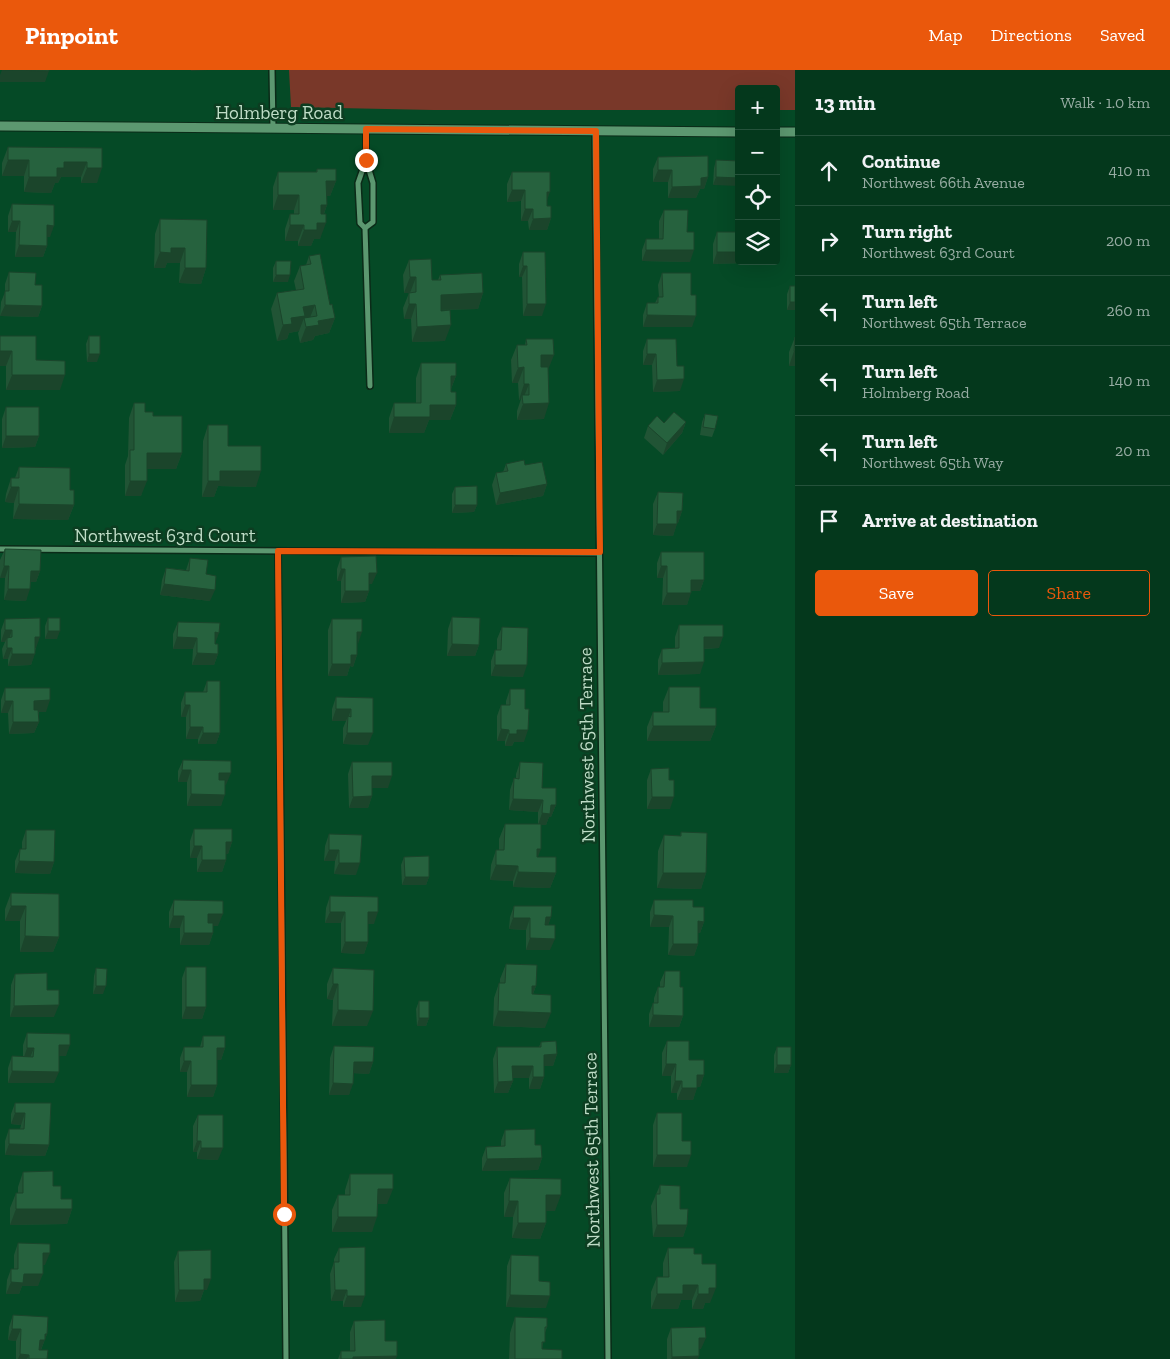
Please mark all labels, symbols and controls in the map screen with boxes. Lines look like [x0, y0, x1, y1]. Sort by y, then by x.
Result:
text: Pinpoint [25, 21, 118, 50]
text: Map [928, 24, 963, 46]
text: Directions [991, 24, 1072, 46]
text: Saved [1100, 24, 1145, 46]
map controls [735, 85, 780, 265]
button: + [735, 85, 780, 130]
text: 13 min [815, 90, 876, 115]
text: Walk · 1.0 km [1060, 93, 1150, 112]
street label: Holmberg Road [215, 101, 343, 124]
button: − [735, 130, 780, 175]
route end [355, 149, 378, 172]
text: Continue [862, 150, 940, 173]
icon: ahead [815, 157, 843, 185]
text: 410 m [1109, 161, 1150, 180]
text: Northwest 66th Avenue [862, 173, 1025, 192]
button: locate [735, 175, 780, 220]
button: layers [735, 220, 780, 265]
text: Turn right [862, 220, 952, 243]
icon: right [815, 227, 843, 255]
text: 200 m [1106, 231, 1150, 250]
text: Northwest 63rd Court [862, 243, 1015, 262]
text: Turn left [862, 290, 937, 313]
icon: left [815, 297, 843, 325]
text: 260 m [1107, 301, 1150, 320]
text: Northwest 65th Terrace [862, 313, 1026, 332]
text: Turn left [862, 360, 937, 383]
icon: left [815, 367, 843, 395]
text: 140 m [1109, 371, 1150, 390]
text: Holmberg Road [862, 383, 970, 402]
text: Turn left [862, 430, 937, 453]
icon: left [815, 437, 843, 465]
text: 20 m [1115, 441, 1150, 460]
text: Northwest 65th Way [862, 453, 1004, 472]
icon: arrive [815, 507, 843, 535]
text: Arrive at destination [862, 509, 1038, 532]
street label: Northwest 63rd Court [74, 524, 256, 547]
button: Save [815, 570, 978, 616]
button: Share [988, 570, 1150, 616]
street label: Northwest 65th Terrace [573, 647, 600, 843]
street label: Northwest 65th Terrace [578, 1052, 605, 1248]
route start [273, 1203, 296, 1226]

